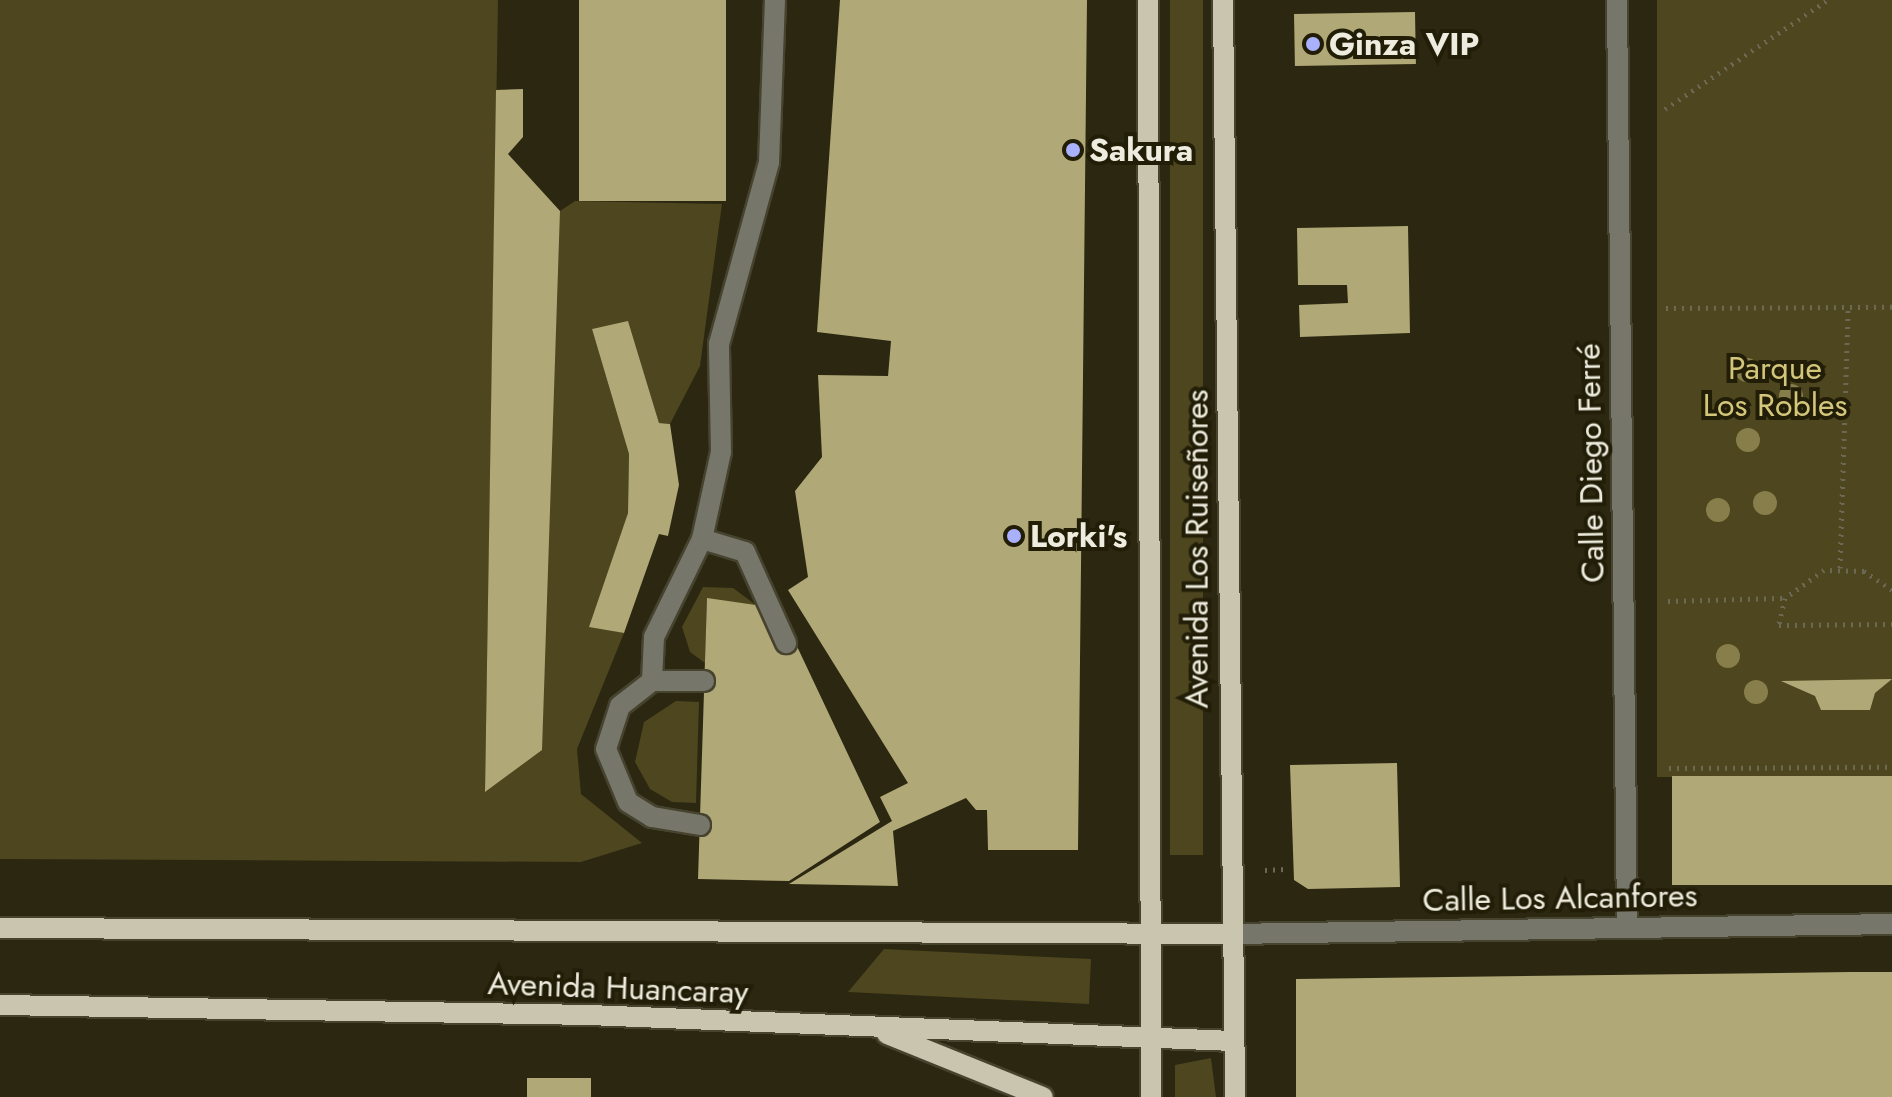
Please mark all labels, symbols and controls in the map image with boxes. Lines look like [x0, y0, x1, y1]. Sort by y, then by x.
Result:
place label: Ginza VIP [1329, 25, 1480, 63]
marker: Ginza VIP [1304, 35, 1322, 53]
place label: Sakura [1089, 131, 1193, 169]
marker: Sakura [1064, 141, 1082, 159]
street label: Calle Diego Ferré [1570, 343, 1612, 583]
park label: Parque Los Robles [1703, 350, 1847, 425]
street label: Avenida Los Ruiseñores [1178, 390, 1216, 708]
place label: Lorki's [1030, 517, 1127, 555]
marker: Lorki's [1005, 527, 1023, 545]
street label: Calle Los Alcanfores [1422, 876, 1698, 920]
street label: Avenida Huancaray [487, 964, 749, 1012]

